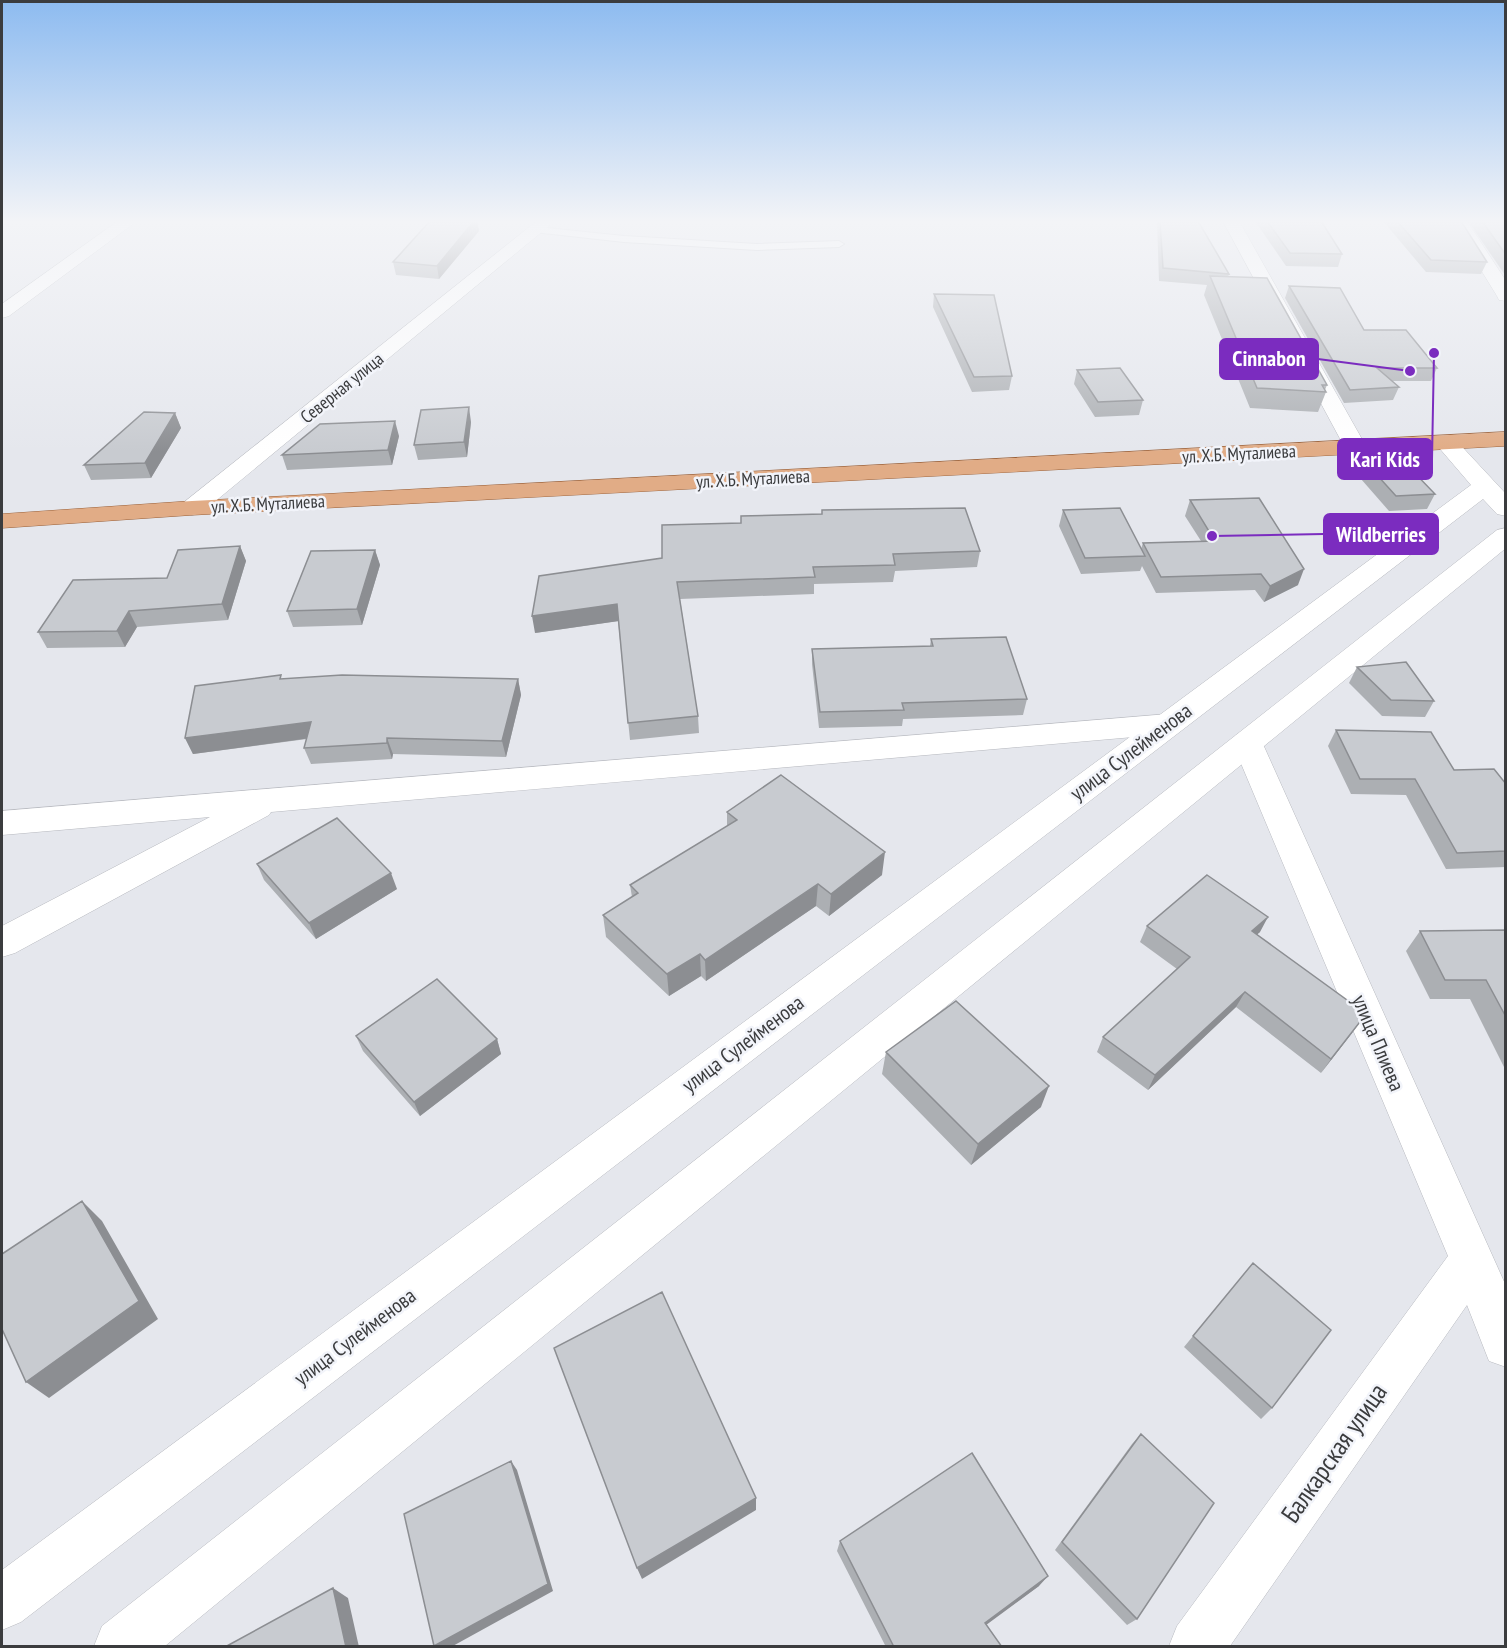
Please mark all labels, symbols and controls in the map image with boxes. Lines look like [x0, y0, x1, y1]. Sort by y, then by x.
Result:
callout: Cinnabon [1220, 339, 1318, 379]
text: Cinnabon [1232, 344, 1306, 372]
street label: Северная улица [295, 347, 388, 428]
street label: ул. Х.Б. Муталиева [1182, 439, 1296, 468]
callout: Kari Kids [1338, 439, 1432, 479]
text: Kari Kids [1350, 445, 1420, 473]
street label: ул. Х.Б. Муталиева [696, 464, 810, 493]
street label: ул. Х.Б. Муталиева [211, 489, 325, 518]
callout: Wildberries [1324, 514, 1438, 554]
text: Wildberries [1335, 520, 1426, 548]
street label: улица Сулейменова [1064, 697, 1197, 806]
street label: улица Сулейменова [676, 989, 809, 1098]
street label: улица Плиева [1346, 991, 1411, 1095]
street label: улица Сулейменова [288, 1282, 421, 1391]
street label: Балкарская улица [1273, 1377, 1394, 1529]

